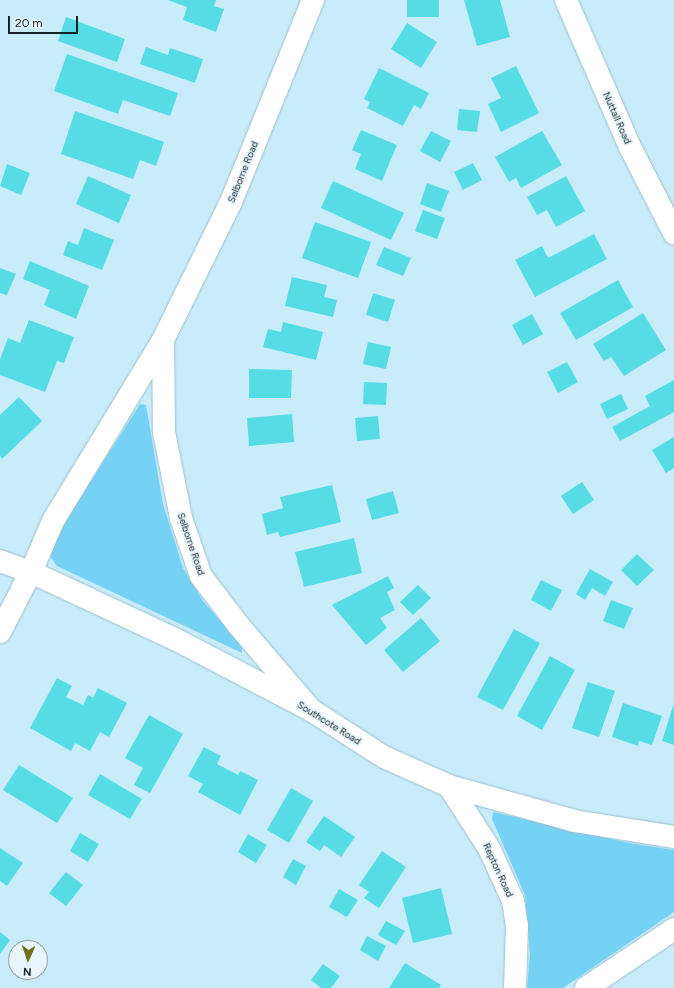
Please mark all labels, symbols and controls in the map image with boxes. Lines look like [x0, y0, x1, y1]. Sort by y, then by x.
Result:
scale bar [10, 8, 80, 34]
text: 20 m [15, 16, 43, 30]
street label: Nuttall Road [600, 90, 634, 146]
street label: Selborne Road [225, 139, 261, 205]
street label: Selborne Road [175, 511, 207, 577]
street label: Southcote Road [295, 699, 363, 747]
street label: Repton Road [480, 841, 516, 899]
north arrow [8, 940, 48, 980]
text: N [23, 965, 32, 978]

